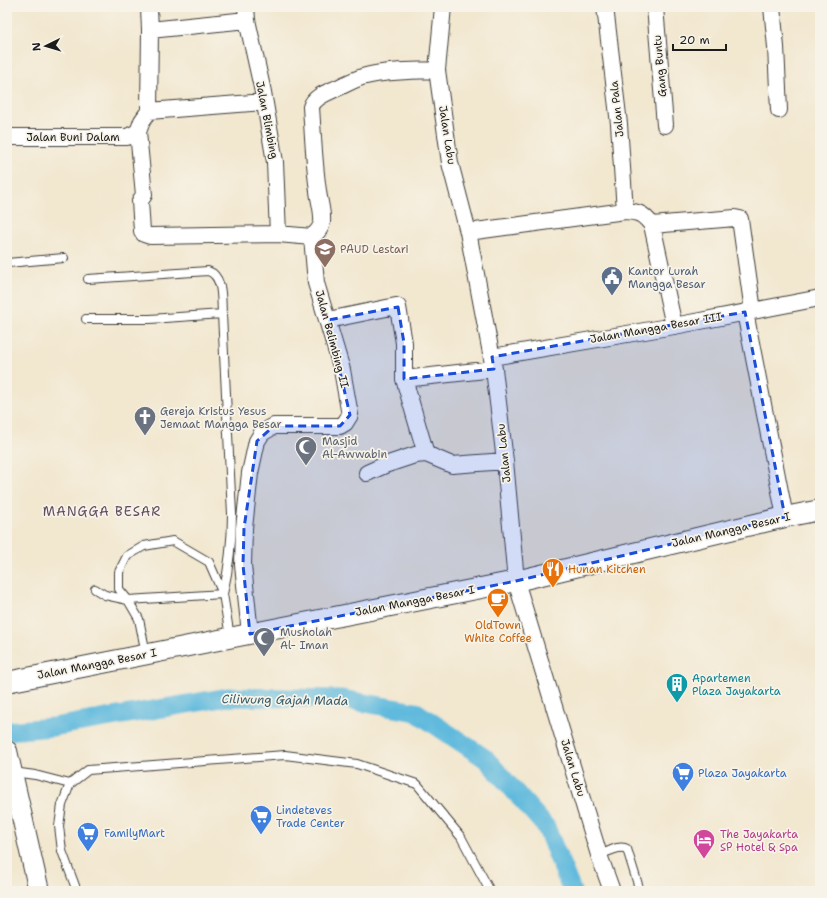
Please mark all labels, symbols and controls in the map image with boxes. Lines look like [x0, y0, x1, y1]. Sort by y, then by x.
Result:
north arrow [26, 26, 66, 66]
scale bar [673, 26, 726, 52]
text: 20 m [679, 32, 710, 48]
street label: Gang Buntu [650, 34, 670, 98]
text: N [29, 42, 44, 52]
street label: Jalan Blimbing [252, 80, 282, 160]
street label: Jalan Pala [607, 80, 627, 138]
street label: Jalan Labu [435, 104, 459, 166]
street label: Jalan Buni Dalam [26, 130, 120, 145]
school or university icon: PAUD Lestari [312, 236, 338, 269]
place label: PAUD Lestari [340, 242, 409, 257]
public building icon: Kantor Lurah Mangga Besar [599, 264, 625, 297]
place label: Kantor Lurah Mangga Besar [628, 264, 706, 292]
street label: Jalan Belimbing II [312, 288, 352, 390]
street label: Jalan Mangga Besar III [589, 309, 723, 347]
church icon: Gereja Kristus Yesus Jemaat Mangga Besar [132, 404, 158, 437]
place label: Gereja Kristus Yesus Jemaat Mangga Besar [160, 404, 282, 432]
street label: Jalan Labu [493, 423, 515, 483]
mosque icon: Masjid Al-Awwabin [293, 434, 319, 467]
place label: Masjid Al-Awwabin [322, 434, 387, 462]
district label: MANGGA BESAR [43, 503, 161, 520]
street label: Jalan Mangga Besar I [670, 509, 792, 551]
restaurant icon: Hunan Kitchen [540, 556, 566, 589]
place label: Hunan Kitchen [568, 562, 646, 577]
street label: Jalan Mangga Besar I [354, 582, 476, 620]
cafe icon: OldTown White Coffee [485, 586, 511, 619]
place label: OldTown White Coffee [464, 618, 532, 646]
mosque icon: Musholah Al- Iman [251, 625, 277, 658]
place label: Musholah Al- Iman [280, 625, 332, 653]
street label: Jalan Mangga Besar I [36, 645, 158, 683]
building icon: Apartemen Plaza Jayakarta [664, 671, 690, 704]
place label: Apartemen Plaza Jayakarta [692, 671, 781, 699]
water label: Ciliwung Gajah Mada [221, 691, 349, 709]
street label: Jalan Labu [557, 737, 589, 799]
supermarket icon: Plaza Jayakarta [670, 760, 696, 793]
place label: Plaza Jayakarta [698, 766, 787, 781]
supermarket icon: Lindeteves Trade Center [248, 803, 274, 836]
place label: Lindeteves Trade Center [276, 803, 345, 831]
supermarket icon: FamilyMart [75, 820, 101, 853]
place label: FamilyMart [104, 826, 165, 841]
hotel icon: The Jayakarta SP Hotel & Spa [691, 827, 717, 860]
place label: The Jayakarta SP Hotel & Spa [720, 827, 798, 855]

